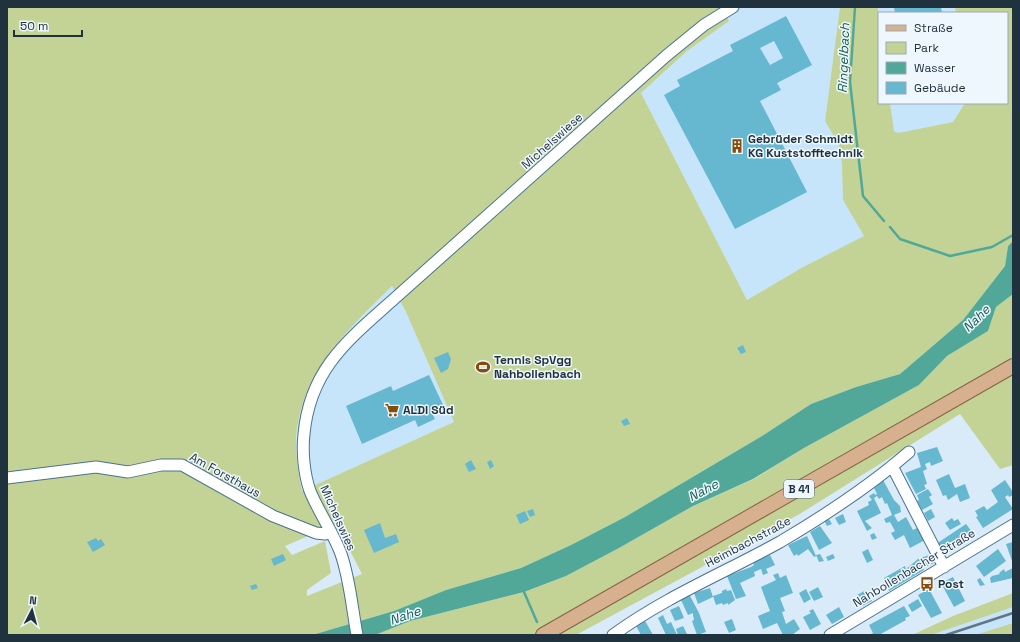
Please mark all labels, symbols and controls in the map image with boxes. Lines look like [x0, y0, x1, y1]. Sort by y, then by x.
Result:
scale bar [14, 12, 82, 38]
legend [878, 12, 1008, 104]
text: 50 m [20, 18, 48, 34]
text: Straße [914, 20, 953, 36]
water label: Ringelbach [834, 22, 853, 93]
text: Park [914, 40, 939, 56]
text: Wasser [914, 60, 956, 76]
text: Gebäude [914, 80, 966, 96]
street label: Michelswiese [518, 109, 586, 173]
place label: Gebrüder Schmidt KG Kuststofftechnik [748, 131, 863, 161]
building icon: Gebrüder Schmidt KG Kuststofftechnik [729, 138, 745, 154]
water label: Nahe [959, 300, 995, 336]
place label: Tennis SpVgg Nahbollenbach [494, 352, 581, 382]
sports icon: Tennis SpVgg Nahbollenbach [475, 359, 491, 375]
supermarket icon: ALDI Süd [384, 402, 400, 418]
place label: ALDI Süd [403, 402, 454, 418]
street label: Am Forsthaus [187, 449, 263, 501]
water label: Nahe [685, 475, 722, 505]
road number: B 41 [784, 480, 814, 498]
street label: Michelswies [316, 483, 360, 553]
street label: Heimbachstraße [702, 513, 794, 571]
street label: Nahbollenbacher Straße [850, 525, 978, 611]
bus stop icon: Post [919, 576, 935, 592]
place label: Post [938, 576, 964, 592]
north arrow [12, 590, 52, 630]
text: N [29, 593, 37, 607]
water label: Nahe [387, 602, 424, 629]

